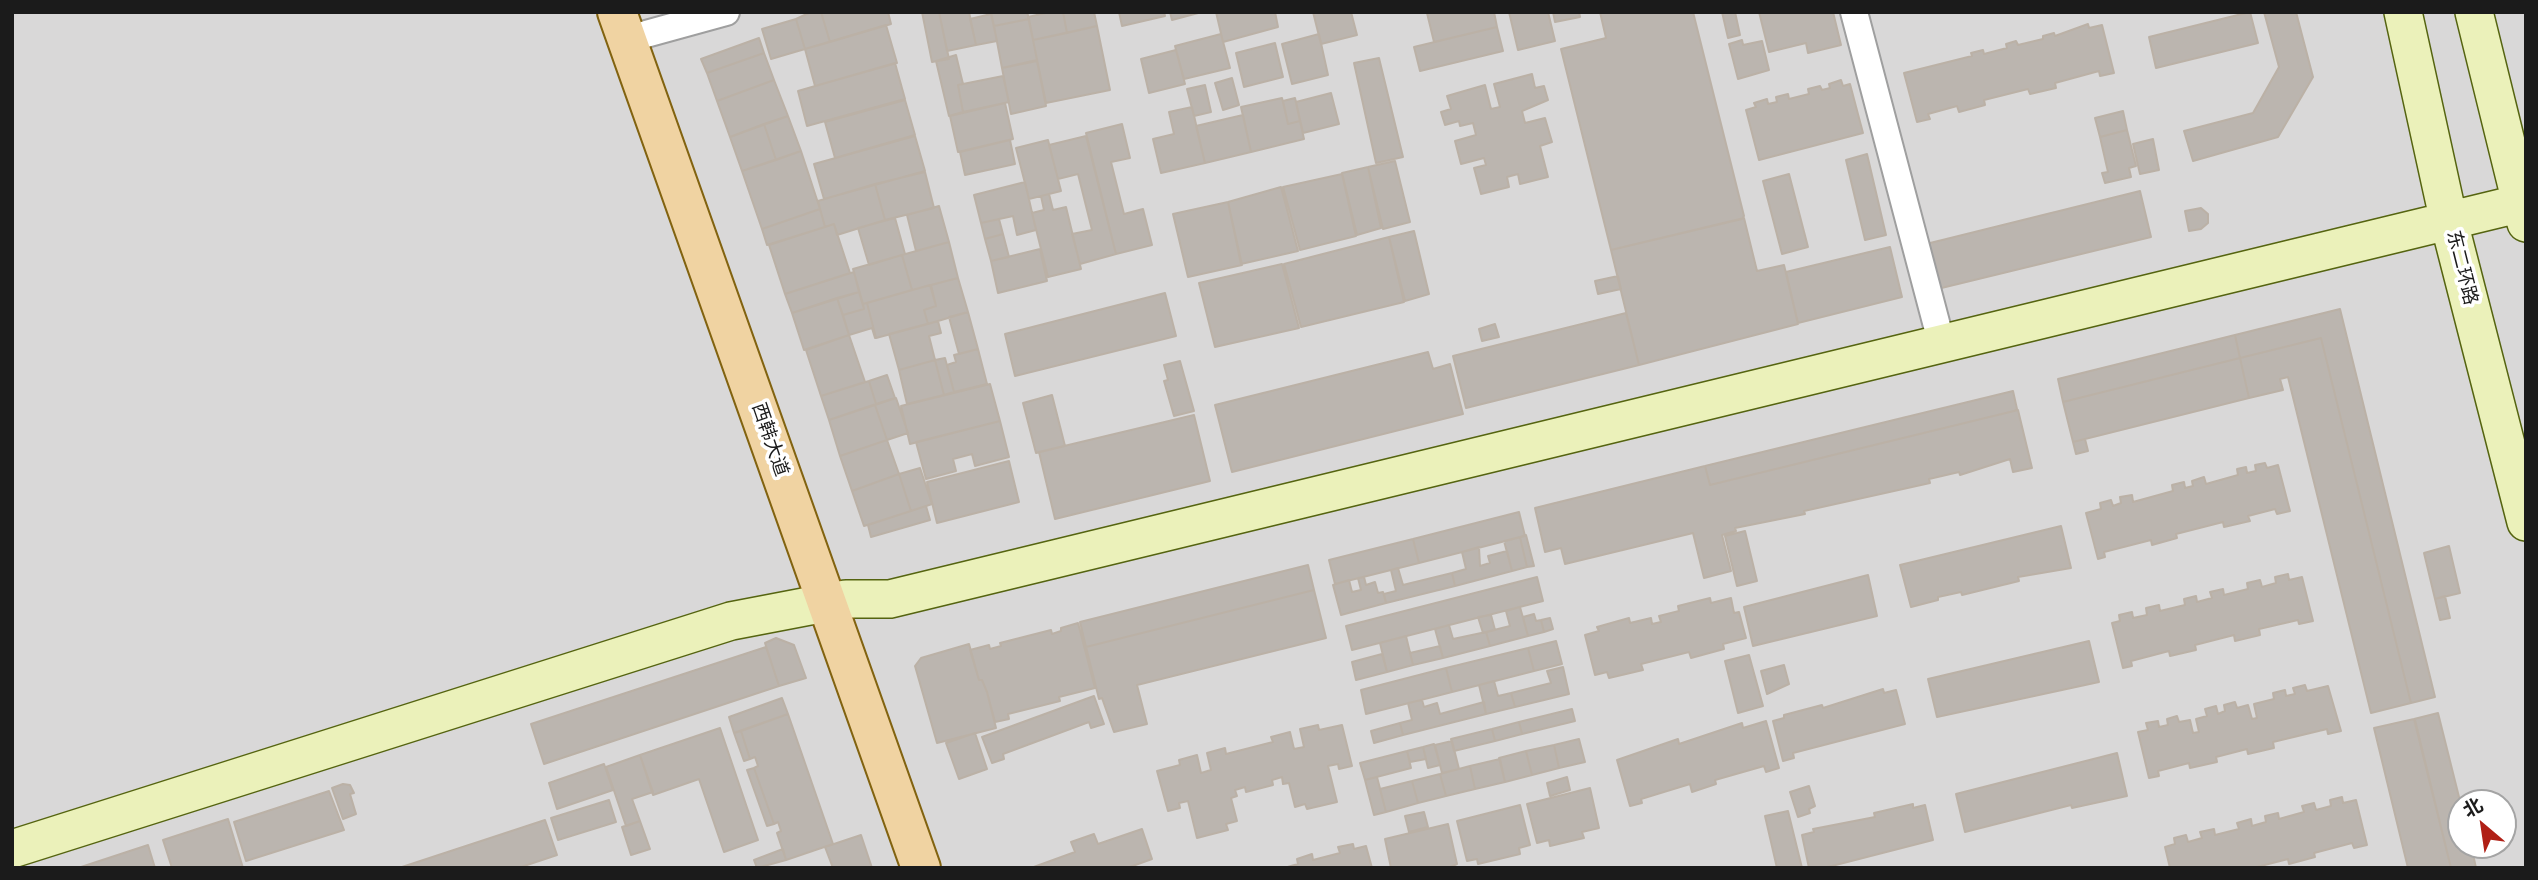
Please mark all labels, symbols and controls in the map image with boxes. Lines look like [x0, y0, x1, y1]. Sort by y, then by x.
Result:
street label: 东二环路 [2441, 228, 2481, 308]
street label: 西韩大道 [746, 400, 792, 480]
north arrow [2447, 789, 2517, 859]
text: 北 [2457, 790, 2488, 824]

